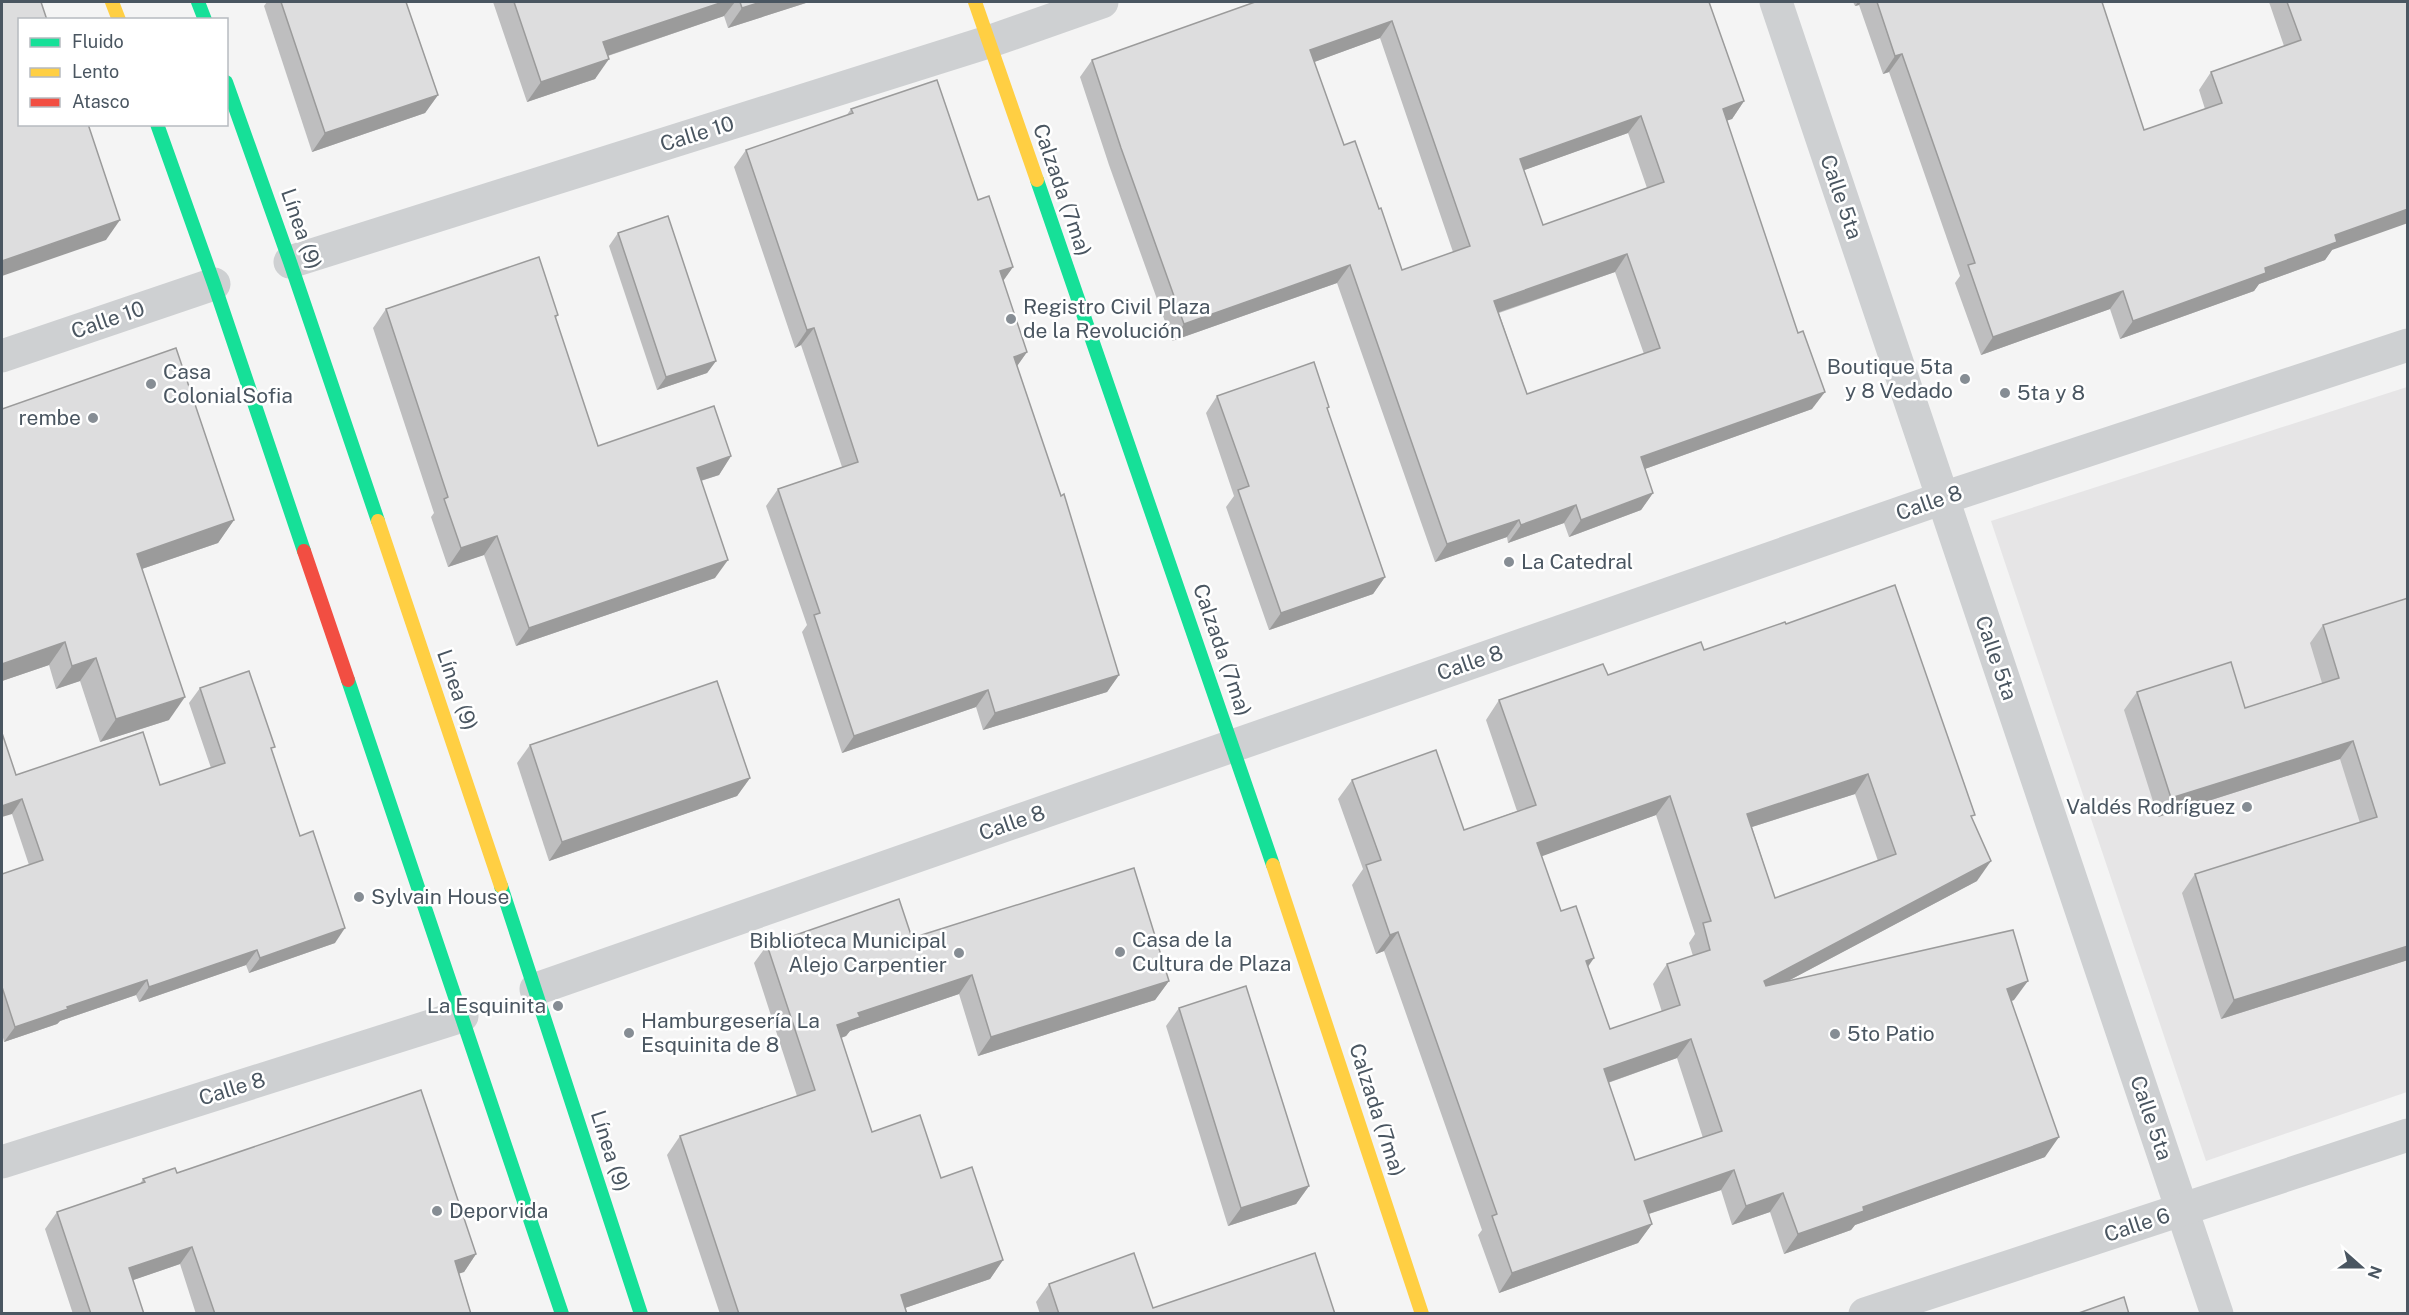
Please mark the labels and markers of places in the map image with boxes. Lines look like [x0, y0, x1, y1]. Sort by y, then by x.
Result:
place label: Registro Civil Plaza de la Revolución [1023, 294, 1210, 343]
marker: Registro Civil Plaza de la Revolución [1004, 312, 1018, 326]
place label: Boutique 5ta y 8 Vedado [1827, 354, 1953, 403]
place label: Casa ColonialSofia [163, 359, 293, 408]
marker: Boutique 5ta y 8 Vedado [1958, 372, 1972, 386]
marker: Casa ColonialSofia [144, 377, 158, 391]
place label: 5ta y 8 [2017, 380, 2085, 405]
marker: 5ta y 8 [1998, 386, 2012, 400]
place label: rembe [18, 405, 81, 430]
marker: rembe [86, 411, 100, 425]
place label: La Catedral [1521, 549, 1633, 574]
marker: La Catedral [1502, 555, 1516, 569]
place label: Valdés Rodríguez [2066, 794, 2235, 819]
marker: Valdés Rodríguez [2240, 800, 2254, 814]
place label: Sylvain House [371, 884, 509, 909]
marker: Sylvain House [352, 890, 366, 904]
place label: Casa de la Cultura de Plaza [1132, 927, 1291, 976]
place label: Biblioteca Municipal Alejo Carpentier [749, 928, 947, 977]
marker: Casa de la Cultura de Plaza [1113, 945, 1127, 959]
marker: Biblioteca Municipal Alejo Carpentier [952, 946, 966, 960]
place label: La Esquinita [427, 993, 546, 1018]
marker: La Esquinita [551, 999, 565, 1013]
place label: Hamburgesería La Esquinita de 8 [641, 1008, 820, 1057]
place label: 5to Patio [1847, 1021, 1935, 1046]
marker: Hamburgesería La Esquinita de 8 [622, 1026, 636, 1040]
marker: 5to Patio [1828, 1027, 1842, 1041]
place label: Deporvida [449, 1198, 548, 1223]
marker: Deporvida [430, 1204, 444, 1218]

